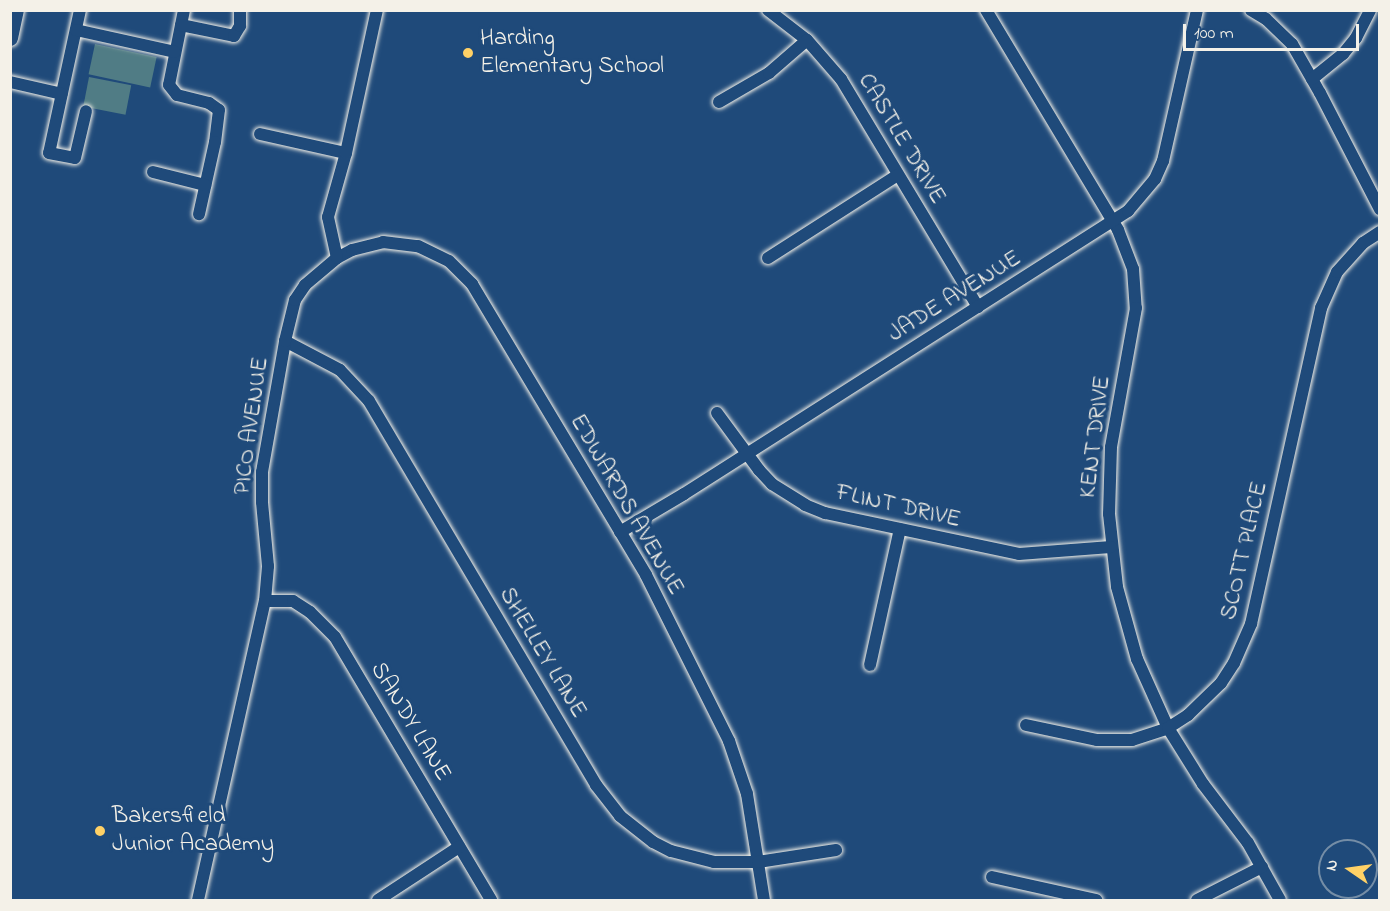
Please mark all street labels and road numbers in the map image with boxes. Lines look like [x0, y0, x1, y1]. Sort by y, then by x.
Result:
street label: CASTLE DRIVE [851, 68, 951, 210]
street label: JADE AVENUE [883, 245, 1027, 349]
street label: PICO AVENUE [228, 355, 276, 497]
street label: KENT DRIVE [1074, 374, 1118, 500]
street label: EDWARDS AVENUE [562, 409, 690, 601]
street label: FLINT DRIVE [833, 479, 963, 535]
street label: SCOTT PLACE [1215, 479, 1275, 623]
street label: SHELLEY LANE [492, 582, 592, 724]
street label: SANDY LANE [363, 657, 457, 787]

